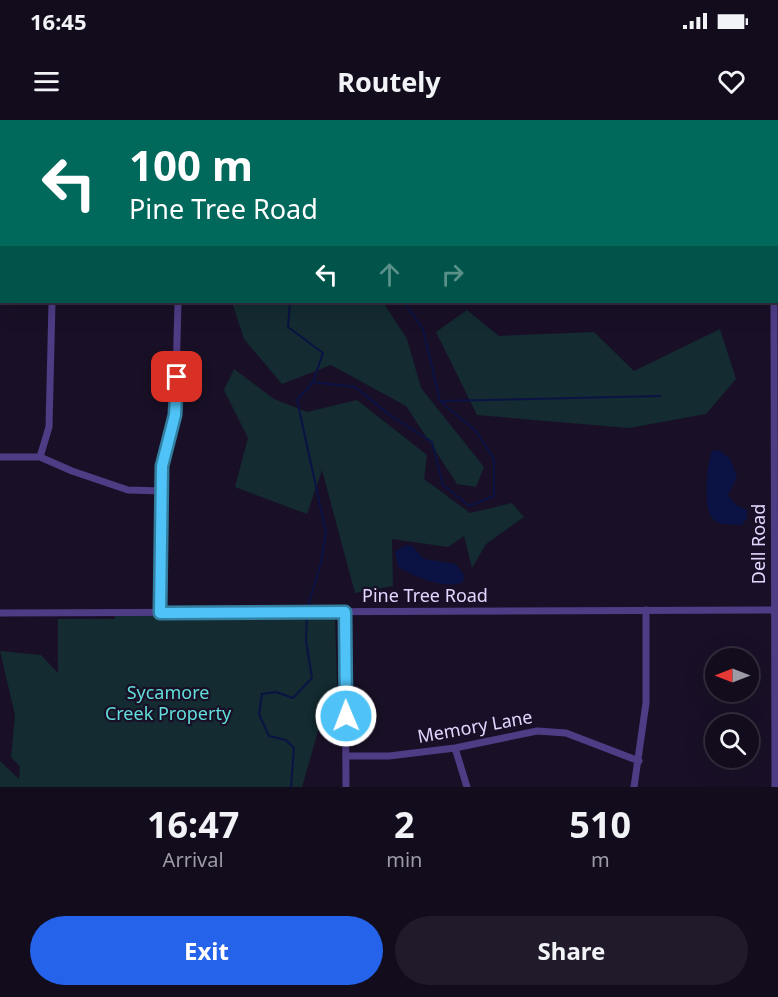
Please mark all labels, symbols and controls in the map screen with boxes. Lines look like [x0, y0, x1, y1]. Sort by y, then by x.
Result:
text: 16:45 [30, 6, 87, 36]
text: Routely [337, 63, 441, 100]
icon: menu [30, 65, 63, 98]
icon: heart [715, 65, 748, 98]
text: 100 m [129, 136, 253, 193]
icon: left [30, 144, 108, 222]
text: Pine Tree Road [129, 190, 318, 227]
icon: left [310, 258, 343, 291]
icon: ahead [373, 258, 406, 291]
icon: right [436, 258, 469, 291]
pin [151, 351, 202, 402]
icon: arrive [160, 360, 193, 393]
street label: Dell Road [746, 504, 770, 584]
street label: Pine Tree Road [362, 583, 488, 607]
north arrow [705, 648, 759, 702]
map controls [705, 648, 759, 768]
park label: Sycamore Creek Property [105, 680, 232, 725]
position arrow [314, 684, 378, 748]
street label: Memory Lane [415, 704, 534, 748]
button: search [705, 714, 759, 768]
text: 16:47 [147, 800, 239, 849]
text: 2 [394, 800, 415, 849]
text: 510 [569, 800, 631, 849]
text: Arrival [163, 846, 224, 873]
text: min [386, 846, 422, 873]
text: m [591, 846, 610, 873]
button: Exit [30, 916, 383, 985]
button: Share [395, 916, 748, 985]

